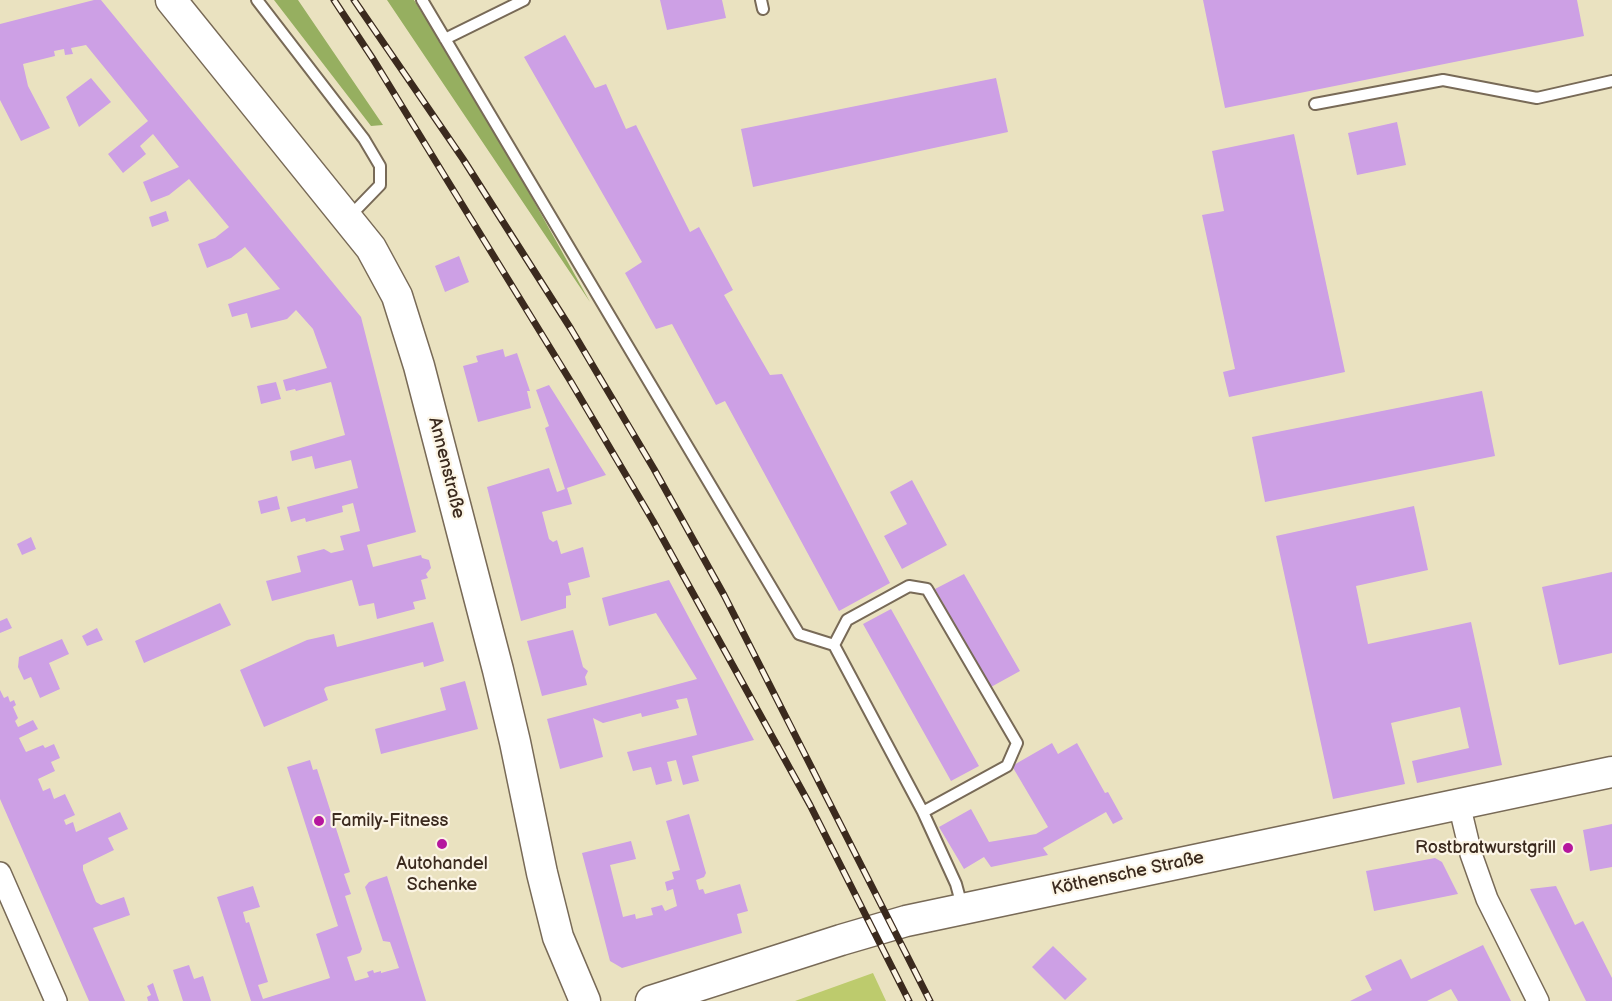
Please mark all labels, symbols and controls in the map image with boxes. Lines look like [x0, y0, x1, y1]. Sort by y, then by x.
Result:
street label: Annenstraße [423, 415, 469, 521]
place label: Family-Fitness [331, 810, 448, 832]
marker: Family-Fitness [312, 814, 326, 828]
marker: Autohandel Schenke [435, 837, 449, 851]
place label: Rostbratwurstgrill [1415, 837, 1556, 859]
marker: Rostbratwurstgrill [1561, 841, 1575, 855]
street label: Köthensche Straße [1050, 847, 1206, 901]
place label: Autohandel Schenke [396, 853, 488, 896]

